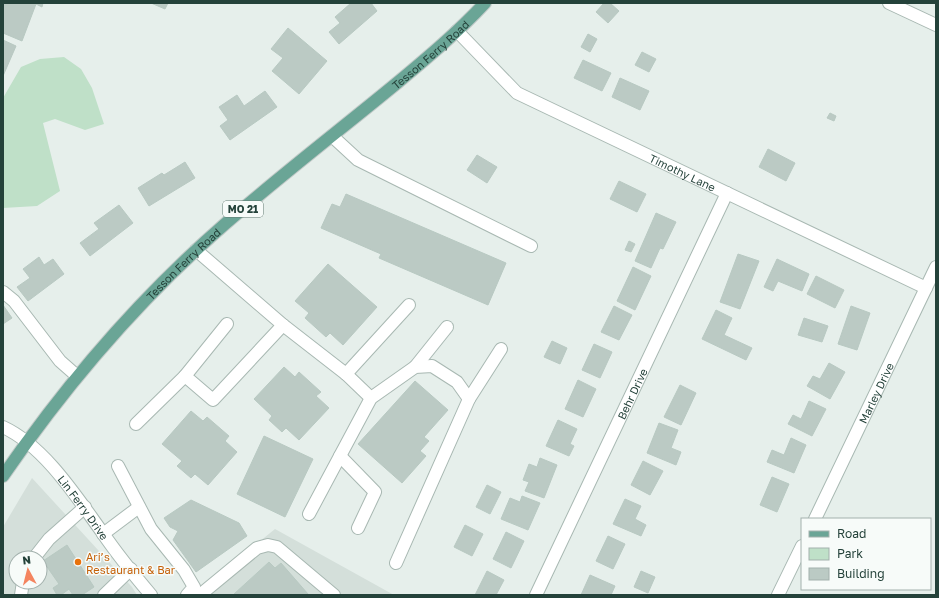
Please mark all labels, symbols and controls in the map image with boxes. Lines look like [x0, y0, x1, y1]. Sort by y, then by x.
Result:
street label: Tesson Ferry Road [389, 17, 471, 91]
street label: Timothy Lane [648, 151, 718, 193]
road number: MO 21 [223, 201, 263, 217]
street label: Tesson Ferry Road [143, 225, 223, 302]
street label: Marley Drive [855, 360, 896, 425]
street label: Behr Drive [614, 366, 649, 421]
street label: Lin Ferry Drive [56, 472, 112, 542]
legend [801, 518, 931, 590]
text: Road [837, 526, 866, 541]
text: Park [837, 546, 863, 561]
north arrow [8, 550, 48, 590]
place label: Ari’s Restaurant & Bar [86, 550, 176, 576]
text: N [22, 553, 32, 567]
marker: Ari’s Restaurant & Bar [73, 557, 83, 567]
text: Building [837, 566, 885, 581]

